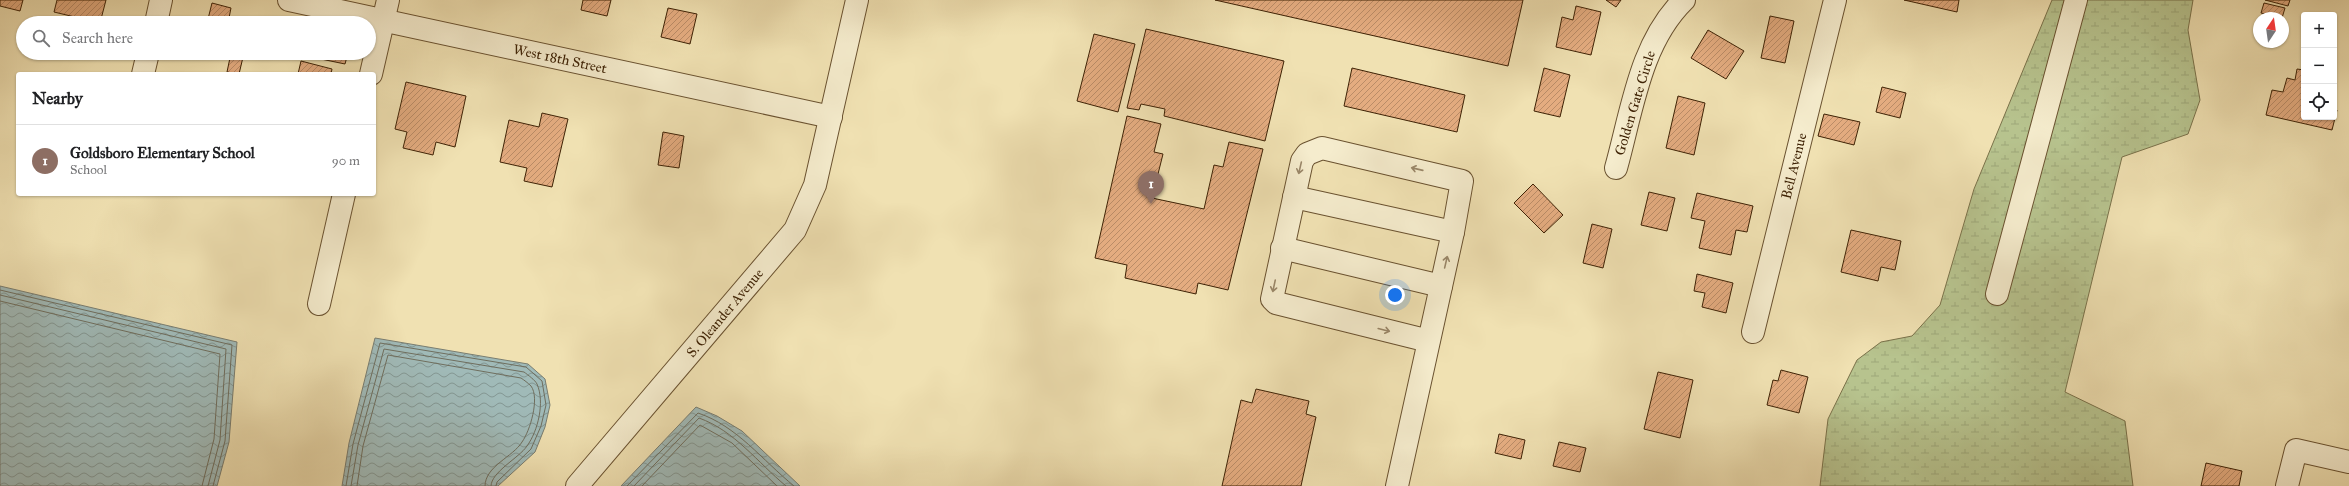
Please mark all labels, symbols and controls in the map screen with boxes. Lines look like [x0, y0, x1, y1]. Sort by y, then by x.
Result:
north arrow [2253, 12, 2289, 48]
map controls [2301, 12, 2337, 120]
button: + [2301, 12, 2337, 48]
search box [16, 16, 376, 60]
icon: search [30, 27, 52, 49]
text: Search here [62, 29, 133, 47]
street label: West 18th Street [512, 41, 608, 77]
street label: Golden Gate Circle [1611, 48, 1659, 157]
button: − [2301, 48, 2337, 84]
button: locate [2301, 84, 2337, 120]
text: Nearby [32, 88, 83, 109]
street label: Bell Avenue [1778, 131, 1810, 201]
text: Goldsboro Elementary School [70, 144, 255, 162]
text: 1 [42, 153, 48, 169]
text: 90 m [332, 153, 360, 169]
one-way arrow [1296, 161, 1304, 174]
text: School [70, 162, 107, 178]
one-way arrow [1411, 165, 1424, 173]
pin: 1 [1138, 171, 1164, 204]
one-way arrow [1443, 256, 1451, 269]
street label: S. Oleander Avenue [683, 265, 767, 361]
one-way arrow [1269, 279, 1277, 292]
your location [1385, 285, 1405, 305]
one-way arrow [1377, 327, 1390, 334]

